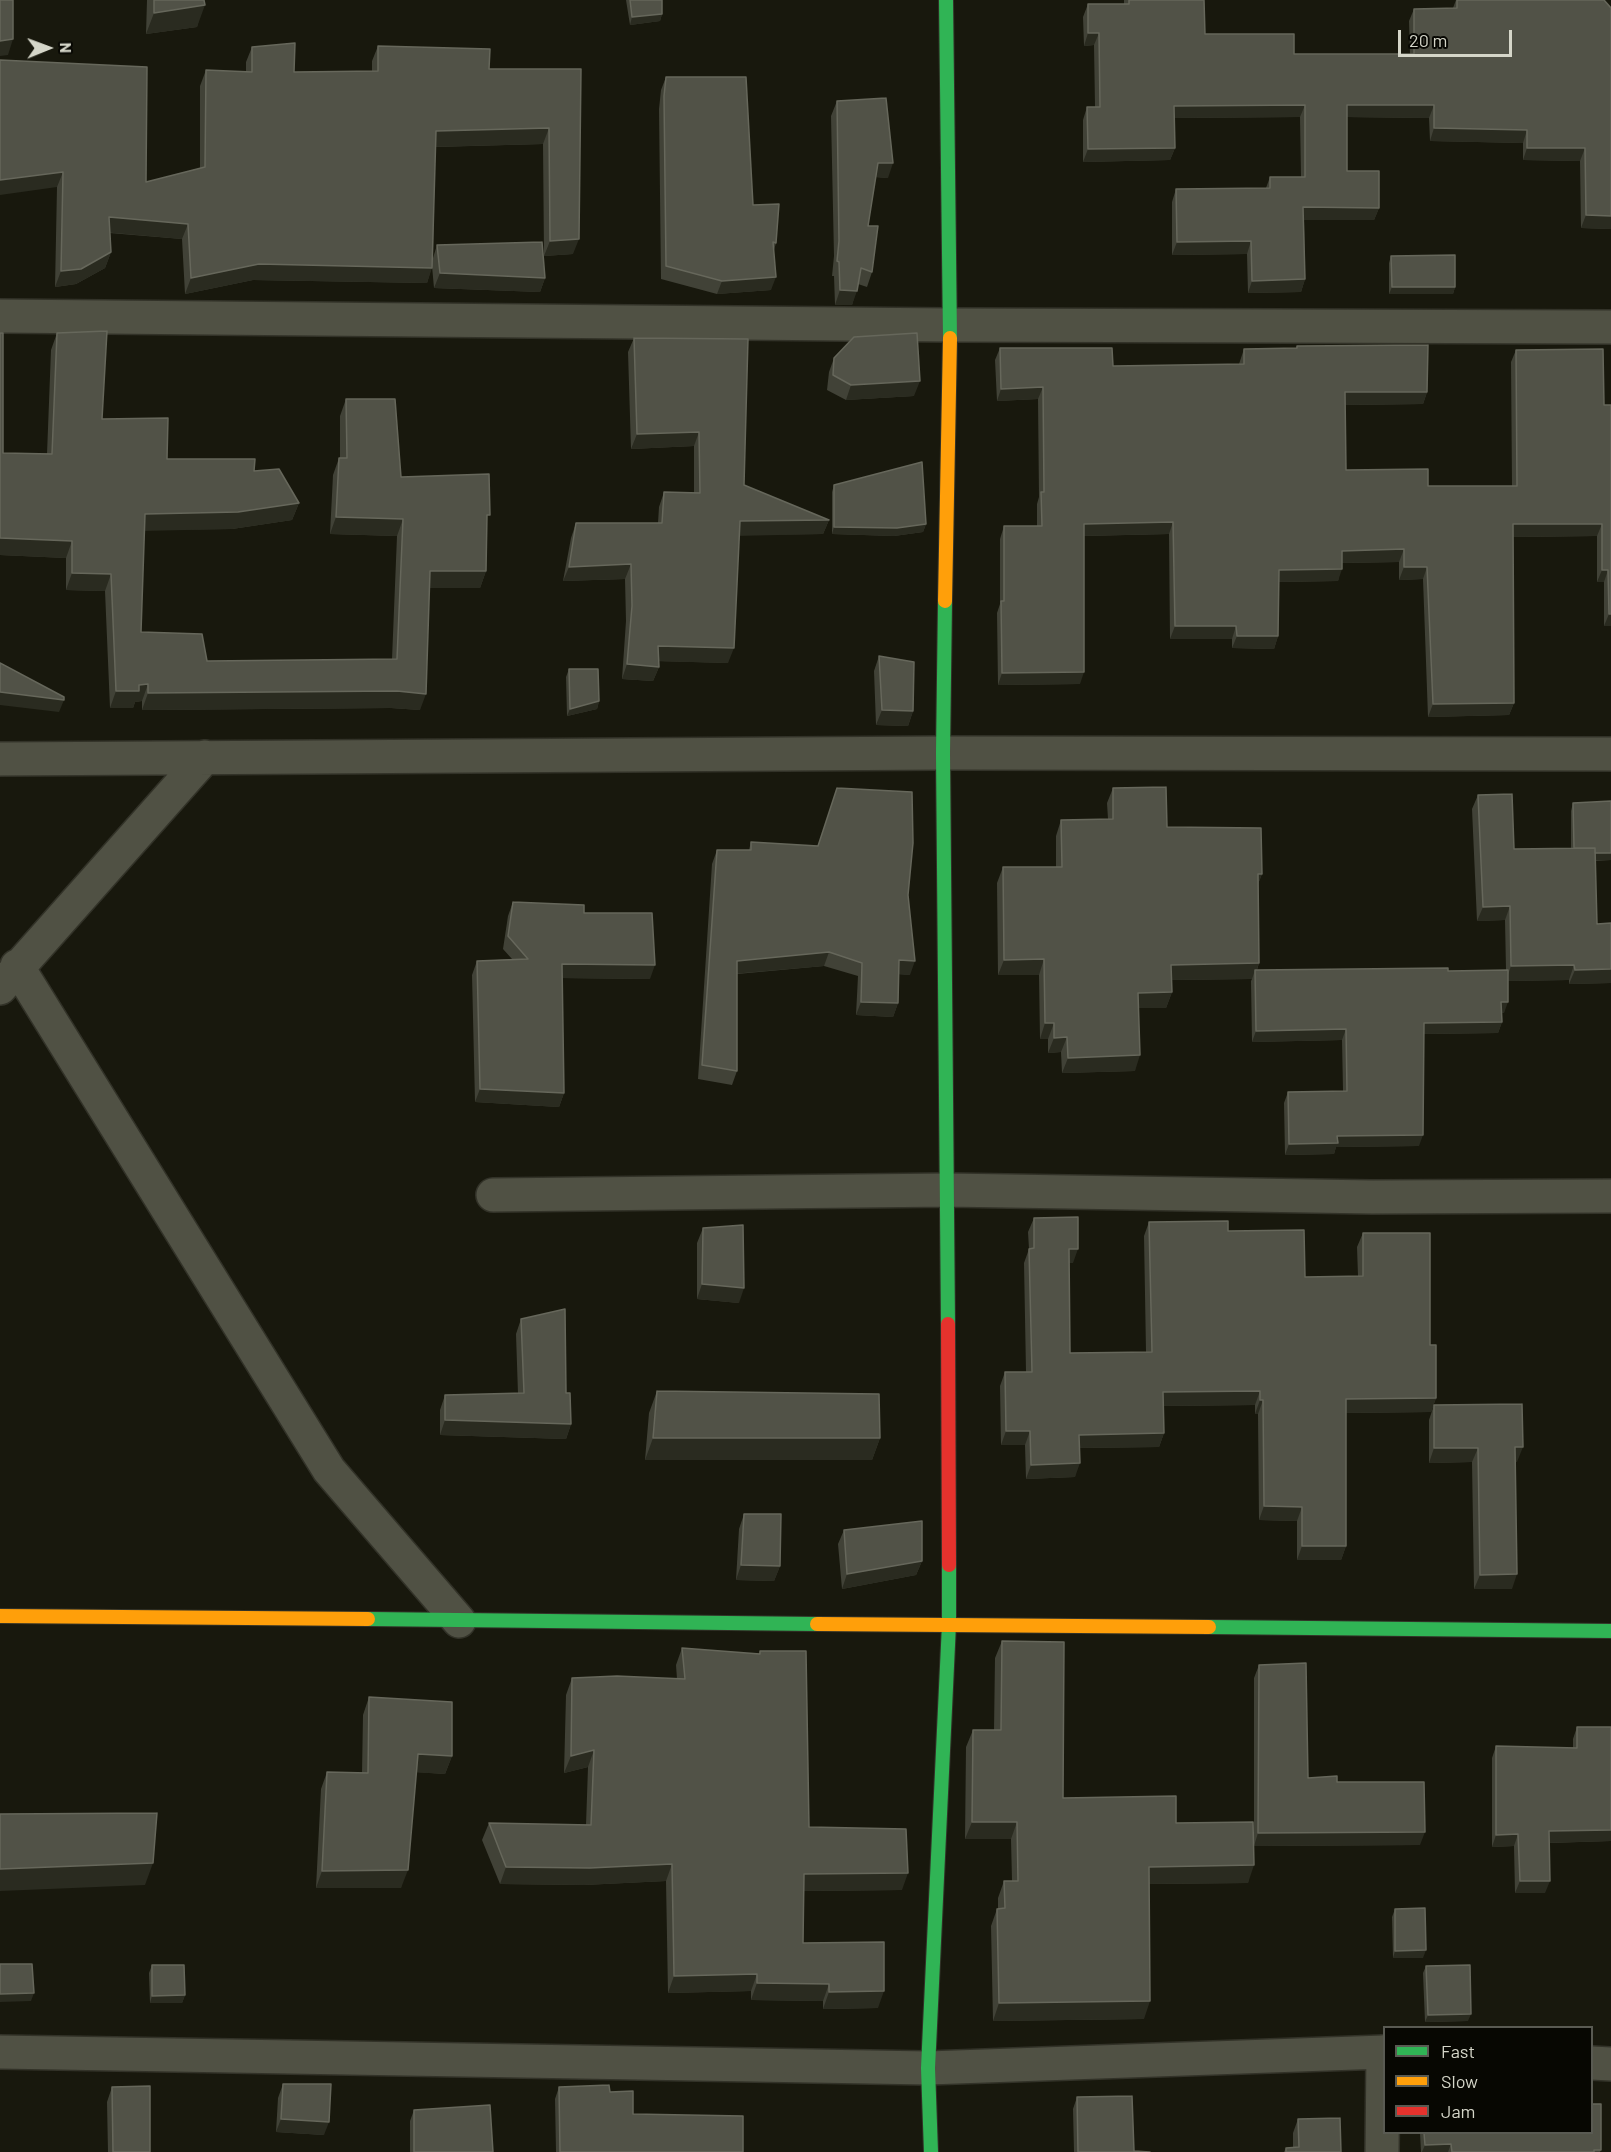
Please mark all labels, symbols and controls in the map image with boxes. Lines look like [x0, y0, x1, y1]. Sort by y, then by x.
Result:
north arrow [18, 18, 78, 78]
scale bar [1401, 18, 1515, 56]
text: 20 m [1409, 29, 1447, 51]
text: N [57, 42, 76, 53]
legend [1383, 2026, 1593, 2134]
text: Fast [1441, 2040, 1475, 2062]
text: Slow [1441, 2070, 1478, 2092]
text: Jam [1441, 2100, 1475, 2122]

